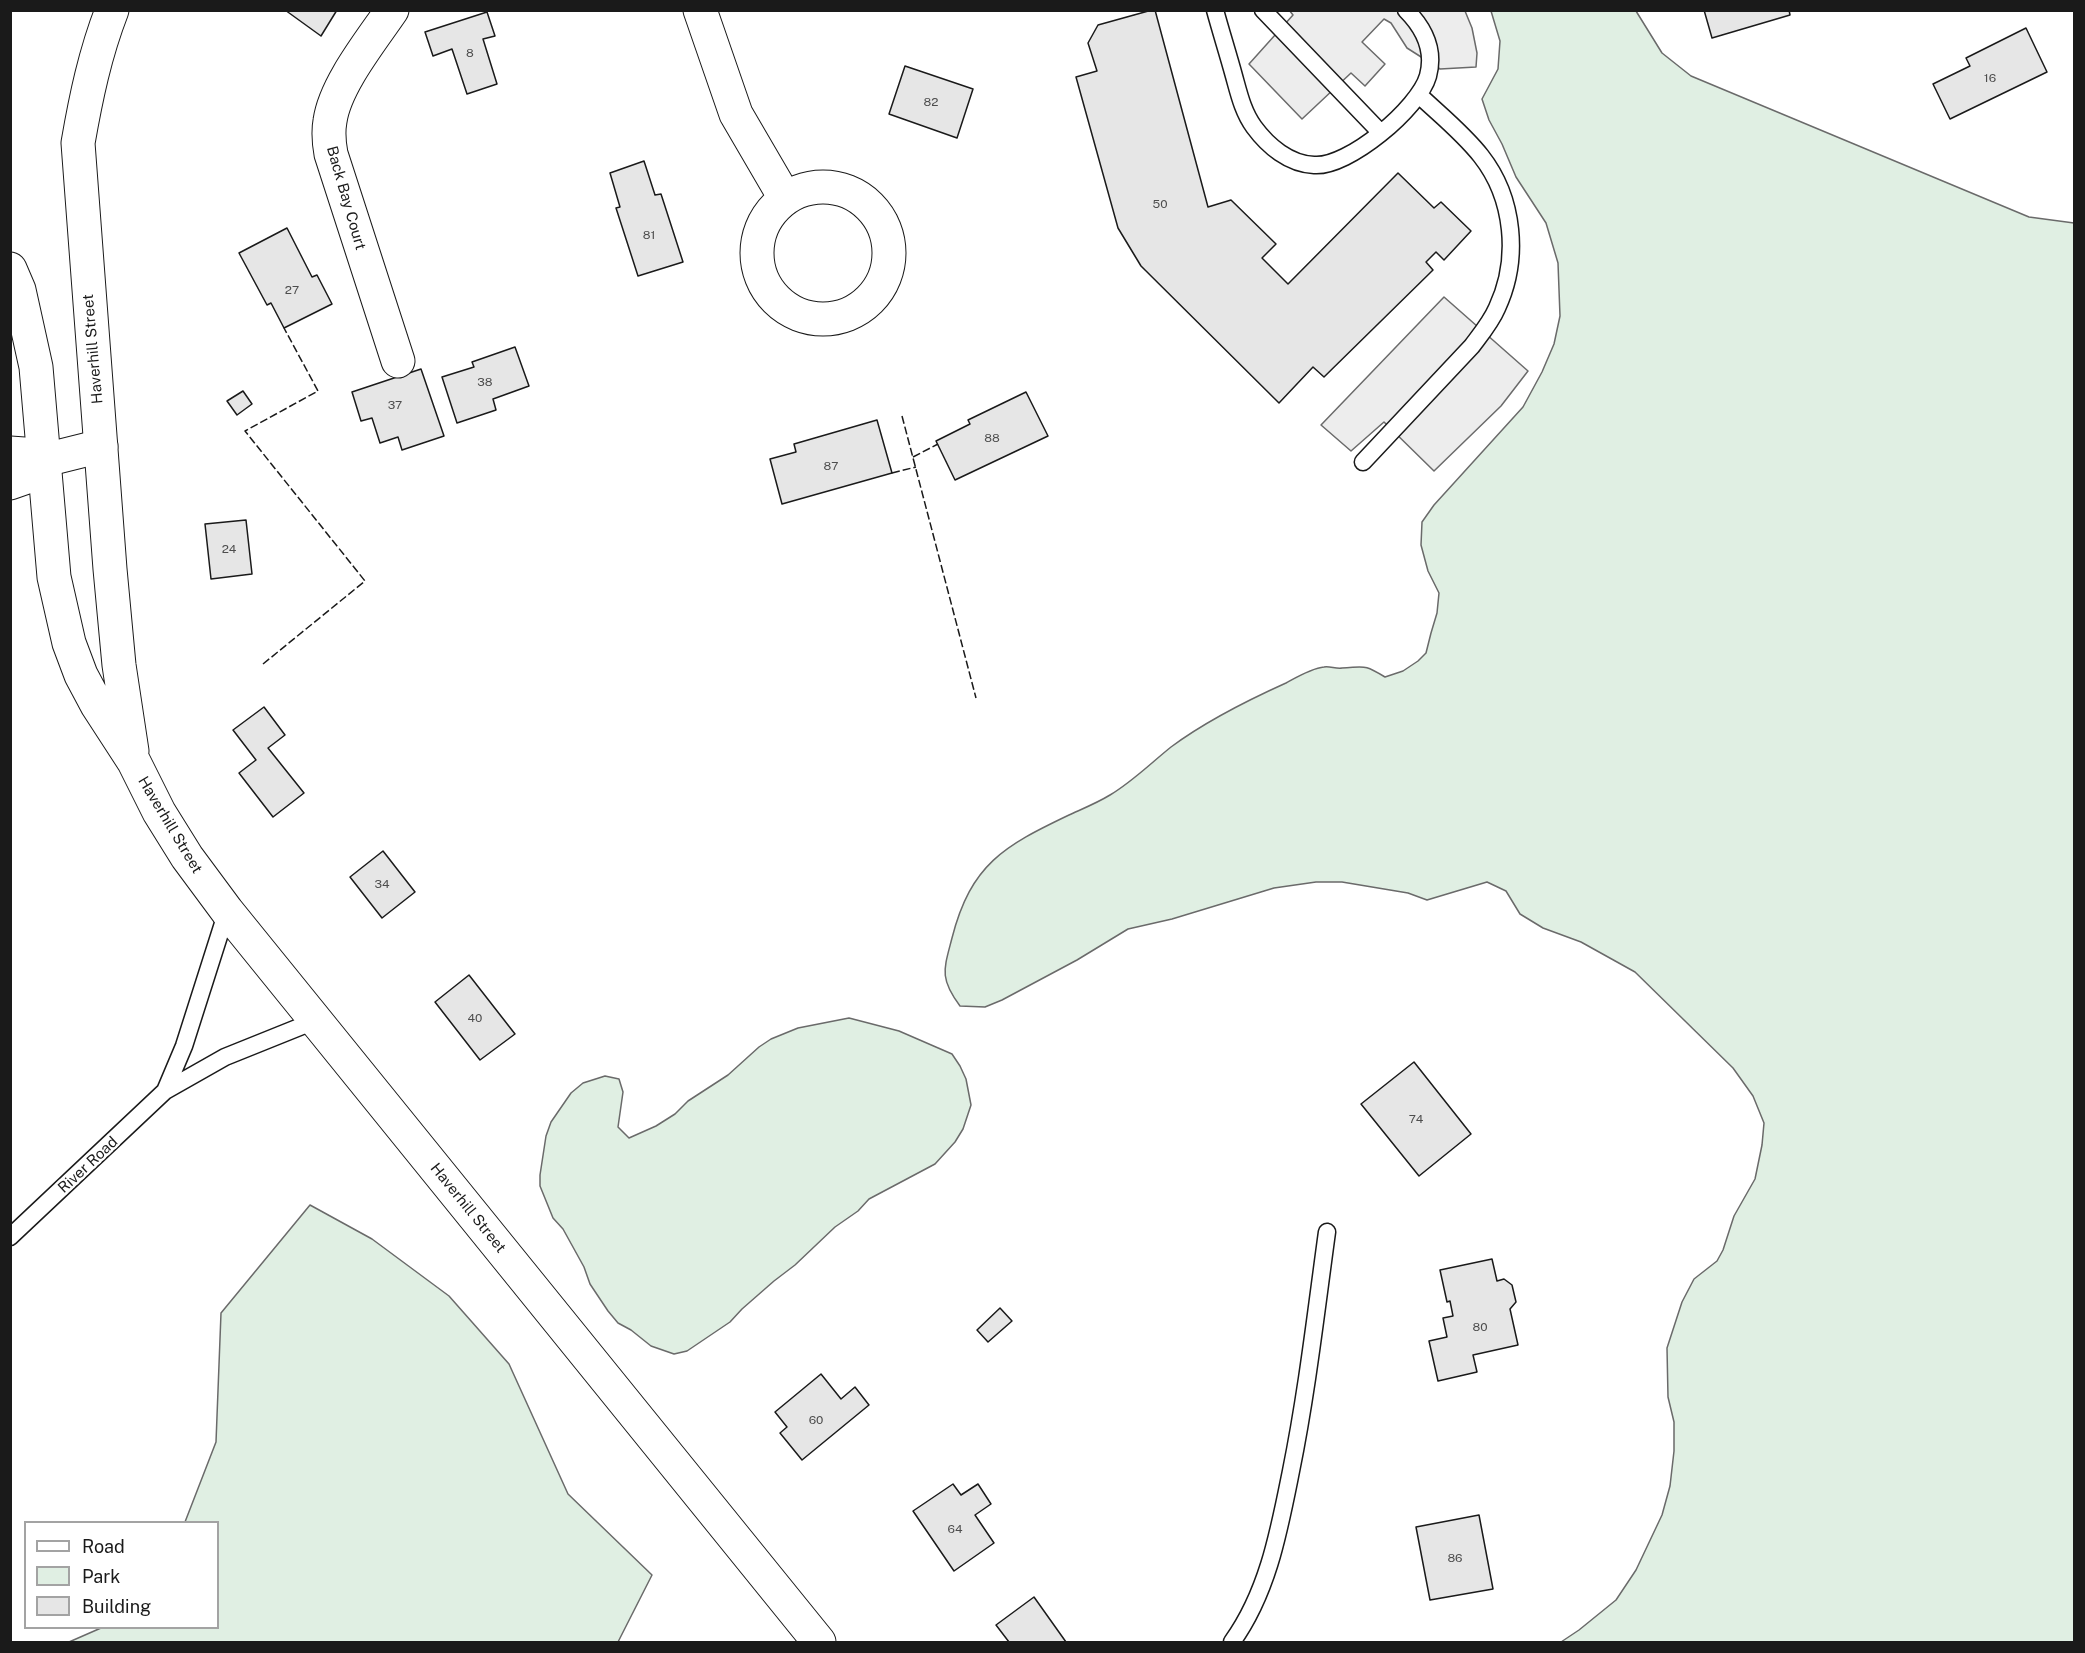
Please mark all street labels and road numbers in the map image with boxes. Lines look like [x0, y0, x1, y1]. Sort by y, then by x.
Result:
street label: Back Bay Court [323, 144, 369, 252]
street label: Haverhill Street [79, 293, 107, 405]
street label: Haverhill Street [134, 773, 206, 877]
street label: River Road [55, 1133, 121, 1197]
street label: Haverhill Street [426, 1160, 510, 1256]

